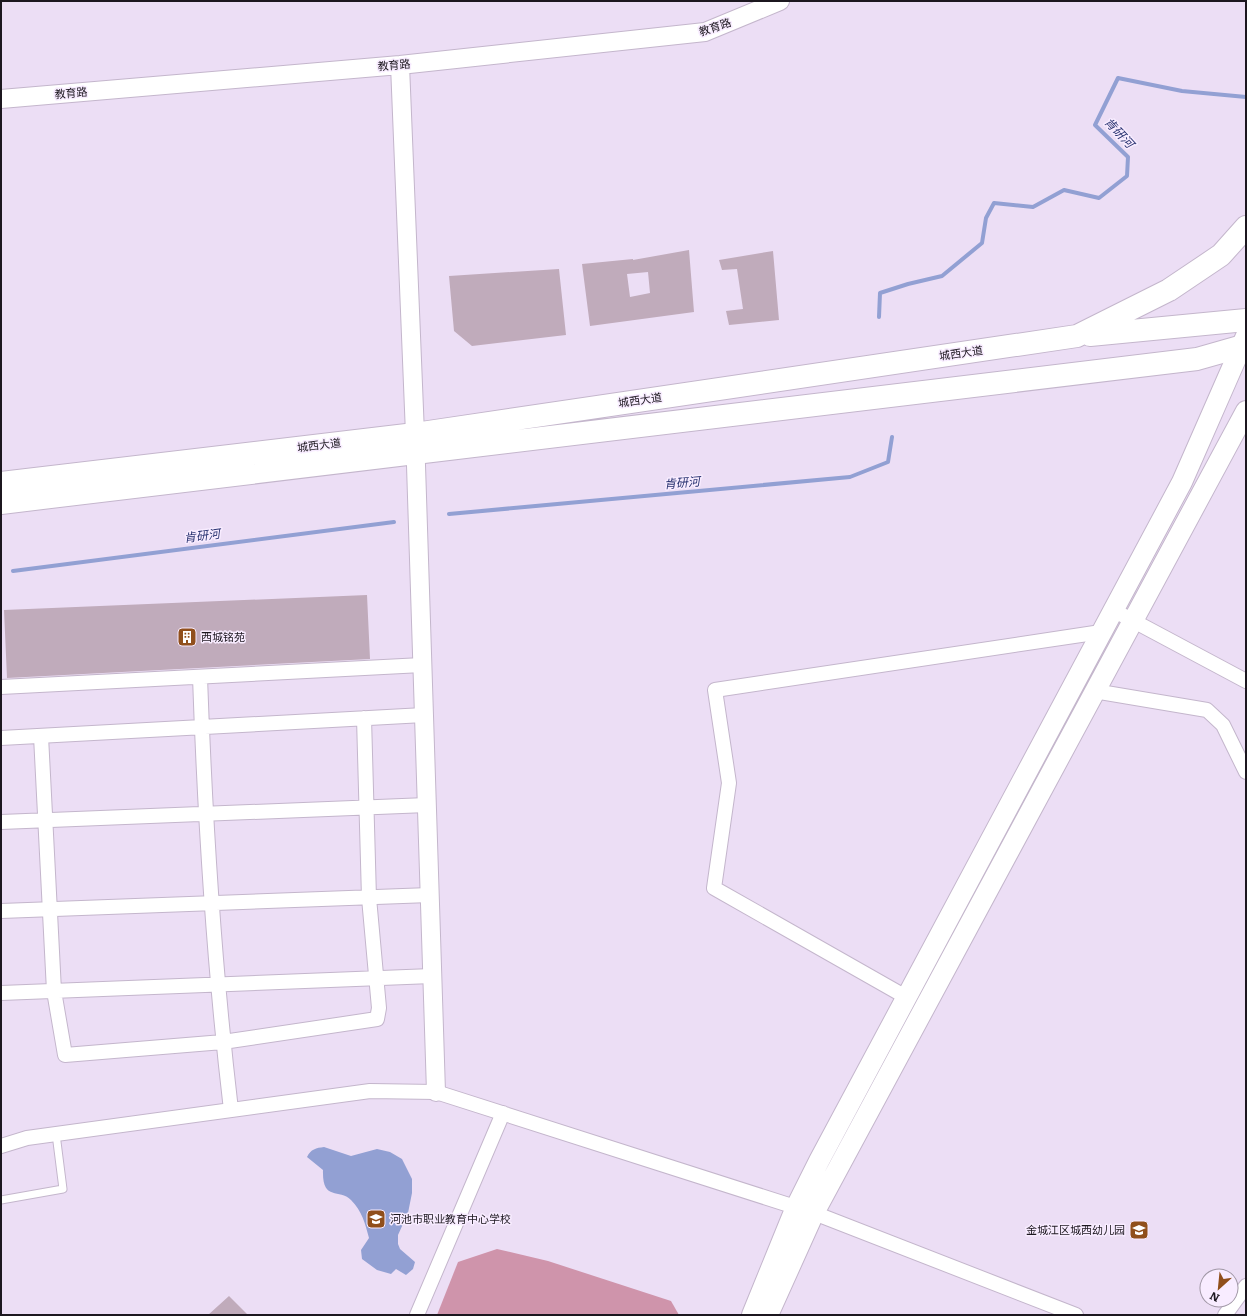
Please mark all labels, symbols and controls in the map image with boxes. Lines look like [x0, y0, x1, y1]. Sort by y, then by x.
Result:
street label: 教育路 [697, 13, 733, 39]
street label: 教育路 [377, 55, 411, 73]
street label: 教育路 [54, 83, 88, 101]
water label: 肯研河 [1101, 113, 1140, 153]
street label: 城西大道 [938, 341, 984, 363]
street label: 城西大道 [617, 388, 663, 410]
street label: 城西大道 [296, 433, 342, 455]
water label: 肯研河 [663, 471, 703, 493]
water label: 肯研河 [183, 524, 223, 546]
building icon: 西城铭苑 [176, 626, 198, 648]
place label: 西城铭苑 [201, 628, 245, 644]
school or university icon: 河池市职业教育中心学校 [365, 1208, 387, 1230]
place label: 河池市职业教育中心学校 [390, 1210, 511, 1226]
school or university icon: 金城江区城西幼儿园 [1128, 1219, 1150, 1241]
place label: 金城江区城西幼儿园 [1026, 1221, 1125, 1237]
north arrow [1199, 1268, 1239, 1308]
text: N [1206, 1289, 1222, 1307]

